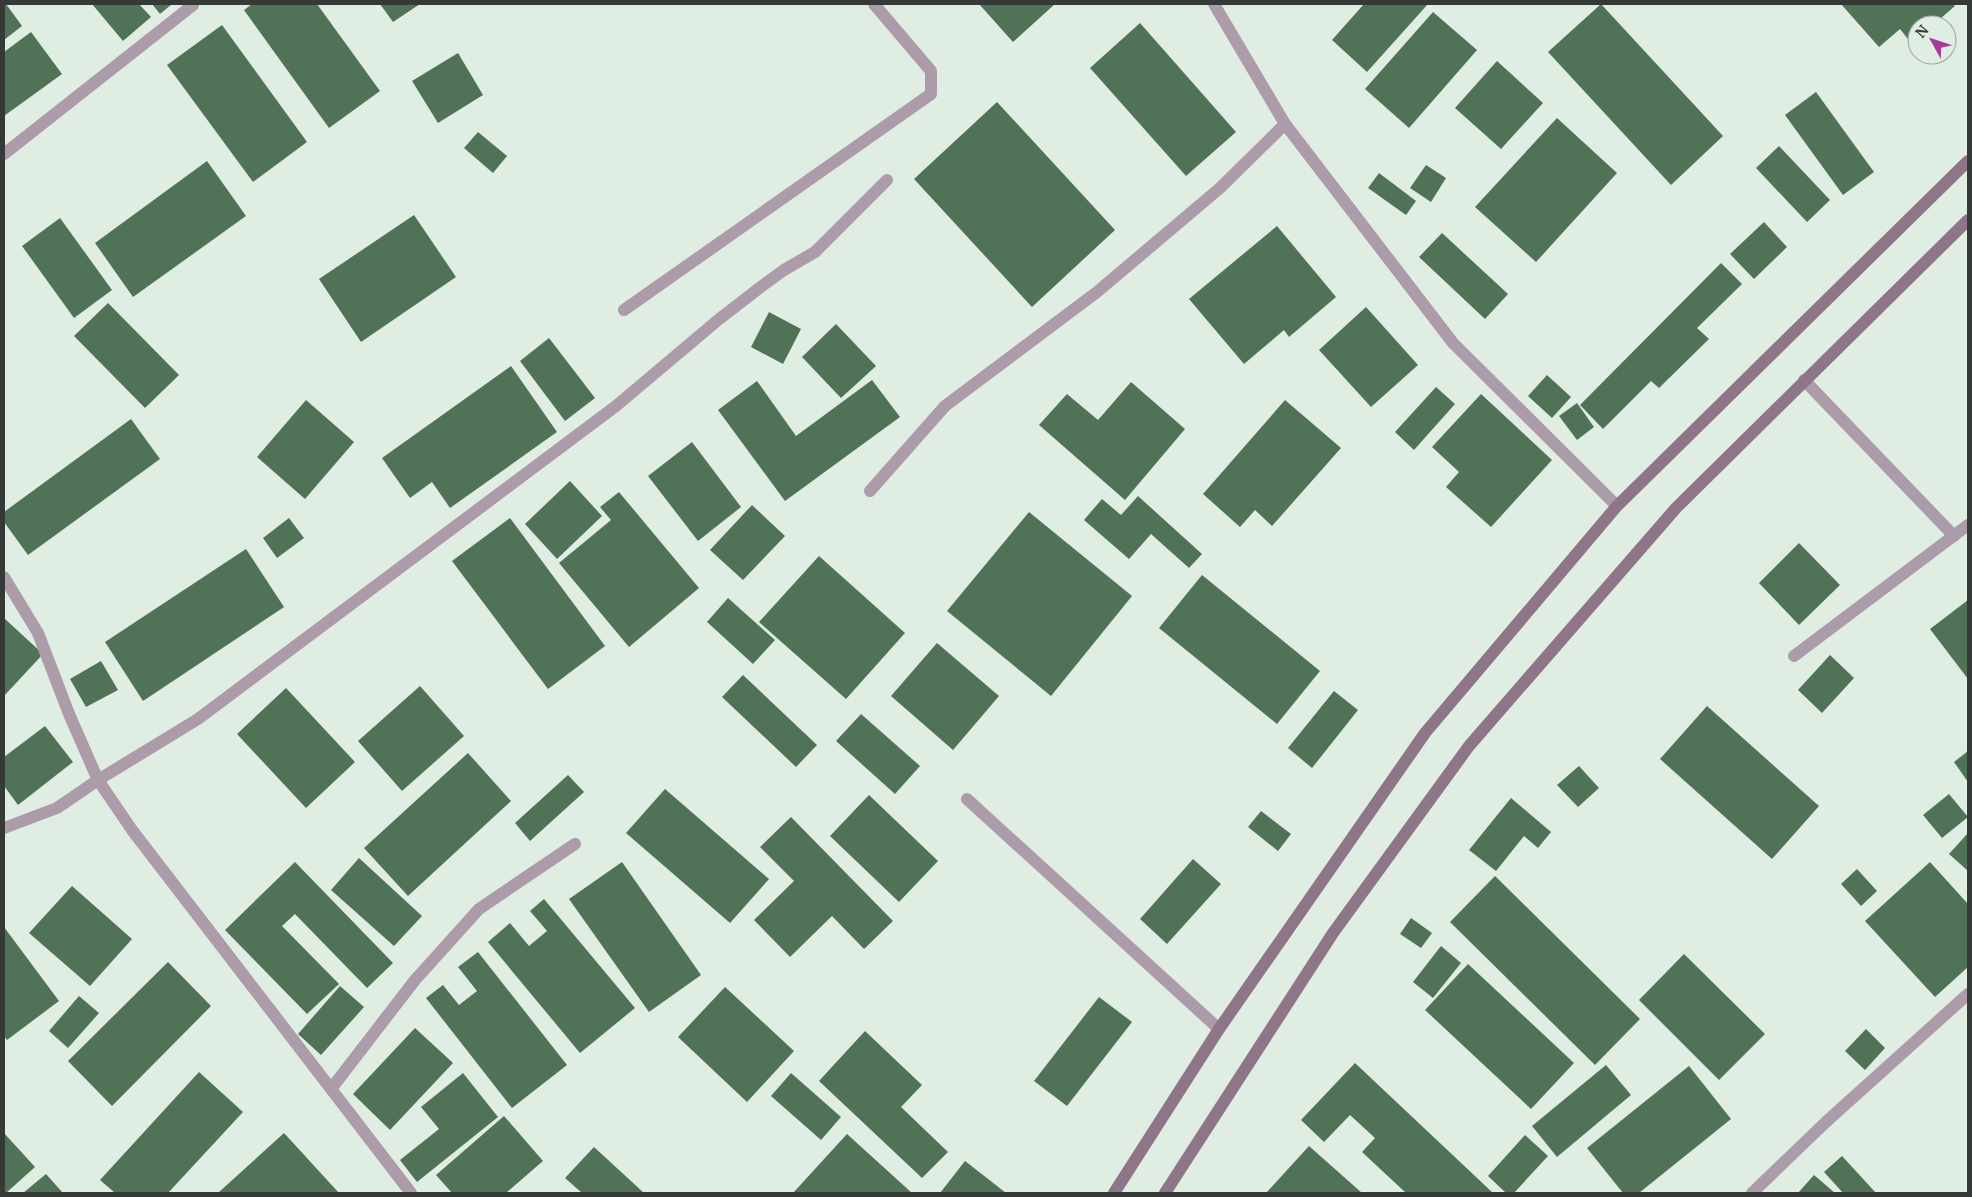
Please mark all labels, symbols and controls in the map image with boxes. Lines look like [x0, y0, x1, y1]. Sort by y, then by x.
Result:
north arrow [1907, 15, 1957, 65]
text: N [1912, 22, 1932, 42]

